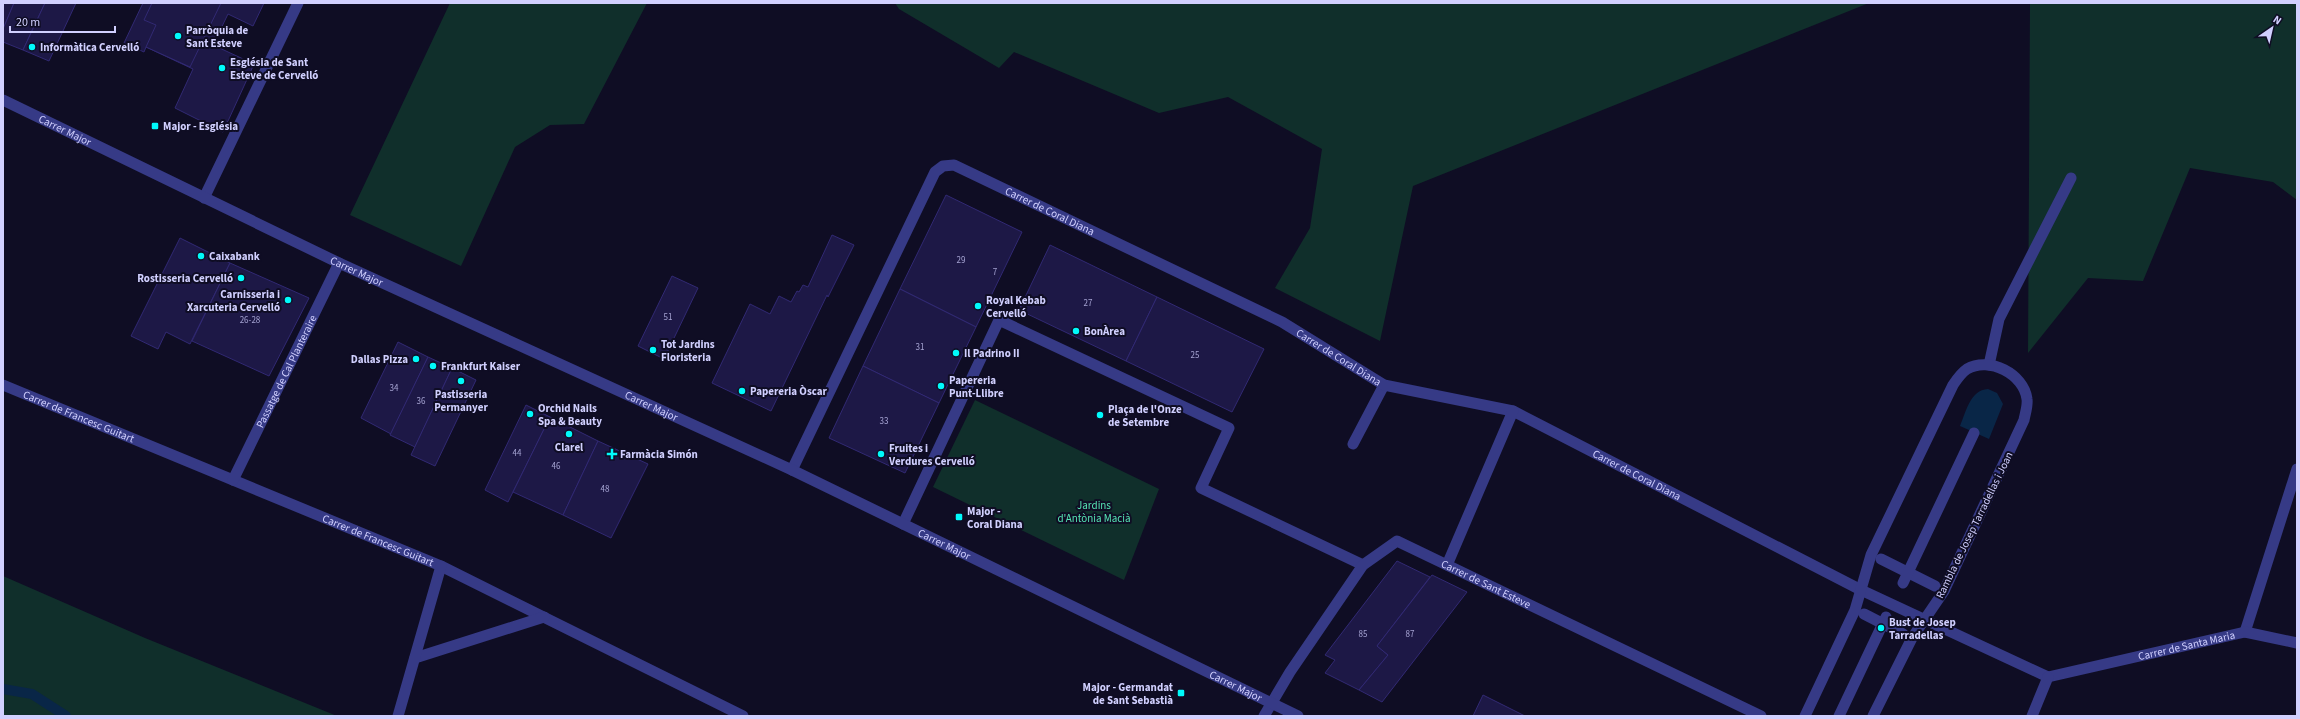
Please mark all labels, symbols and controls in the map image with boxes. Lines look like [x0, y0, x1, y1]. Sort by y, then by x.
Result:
scale bar [10, 8, 115, 34]
north arrow [2252, 8, 2292, 48]
text: N [2270, 12, 2285, 28]
text: 20 m [16, 14, 40, 31]
place label: Parròquia de Sant Esteve [186, 23, 249, 51]
marker: Parròquia de Sant Esteve [173, 31, 183, 41]
place label: Informàtica Cervelló [40, 40, 139, 55]
marker: Informàtica Cervelló [27, 42, 37, 52]
place label: Església de Sant Esteve de Cervelló [230, 55, 318, 83]
marker: Església de Sant Esteve de Cervelló [217, 63, 227, 73]
street label: Carrer Major [36, 111, 94, 150]
place label: Major - Església [163, 119, 238, 134]
marker: Major - Església [150, 121, 160, 131]
street label: Carrer de Coral Diana [1003, 184, 1097, 239]
place label: Caixabank [209, 249, 260, 264]
marker: Caixabank [196, 251, 206, 261]
street label: Carrer Major [327, 253, 386, 290]
house number: 29 [957, 254, 966, 267]
house number: 7 [993, 266, 998, 279]
place label: Rostisseria Cervelló [137, 271, 233, 286]
marker: Rostisseria Cervelló [236, 273, 246, 283]
place label: Carnisseria i Xarcuteria Cervelló [187, 287, 280, 315]
place label: Royal Kebab Cervelló [986, 293, 1046, 321]
marker: Carnisseria i Xarcuteria Cervelló [283, 295, 293, 305]
house number: 27 [1084, 297, 1093, 310]
marker: Royal Kebab Cervelló [973, 301, 983, 311]
house number: 51 [664, 311, 672, 324]
street label: Passatge de Cal Planteraire [253, 312, 321, 430]
house number: 26-28 [240, 314, 261, 327]
place label: BonÀrea [1084, 324, 1125, 339]
street label: Carrer de Coral Diana [1293, 325, 1384, 390]
marker: BonÀrea [1071, 326, 1081, 336]
place label: Tot Jardins Floristeria [661, 337, 715, 365]
house number: 31 [916, 341, 924, 354]
marker: Tot Jardins Floristeria [648, 345, 658, 355]
place label: Il Padrino II [964, 346, 1020, 361]
marker: Il Padrino II [951, 348, 961, 358]
house number: 25 [1191, 349, 1200, 362]
place label: Dallas Pizza [351, 352, 408, 367]
marker: Dallas Pizza [411, 354, 421, 364]
place label: Frankfurt Kaiser [441, 359, 521, 374]
marker: Frankfurt Kaiser [428, 361, 438, 371]
place label: Papereria Punt-Llibre [949, 373, 1004, 401]
marker: Pastisseria Permanyer [456, 376, 466, 386]
marker: Papereria Punt-Llibre [936, 381, 946, 391]
house number: 34 [390, 382, 399, 395]
place label: Papereria Òscar [750, 384, 828, 399]
marker: Papereria Òscar [737, 386, 747, 396]
street label: Carrer de Francesc Guitart [21, 387, 137, 447]
place label: Pastisseria Permanyer [434, 387, 488, 415]
street label: Carrer Major [622, 388, 680, 425]
house number: 36 [417, 395, 426, 408]
place label: Orchid Nails Spa & Beauty [538, 401, 602, 429]
place label: Plaça de l'Onze de Setembre [1108, 402, 1182, 430]
marker: Orchid Nails Spa & Beauty [525, 409, 535, 419]
marker: Plaça de l'Onze de Setembre [1095, 410, 1105, 420]
house number: 33 [880, 415, 889, 428]
marker: Clarel [564, 429, 574, 439]
place label: Clarel [555, 440, 584, 455]
place label: Fruites i Verdures Cervelló [888, 441, 975, 469]
street label: Carrer de Coral Diana [1590, 446, 1683, 504]
house number: 44 [513, 447, 522, 460]
place label: Farmàcia Simón [620, 447, 698, 462]
marker: Farmàcia Simón [607, 449, 617, 459]
marker: Fruites i Verdures Cervelló [876, 449, 886, 459]
street label: Rambla de Josep Tarradellas i Joan [1932, 449, 2017, 601]
house number: 46 [552, 460, 561, 473]
house number: 48 [601, 483, 610, 496]
park label: Jardins d'Antònia Macià [1057, 498, 1131, 526]
place label: Major - Coral Diana [967, 504, 1023, 532]
street label: Carrer de Francesc Guitart [320, 511, 436, 570]
marker: Major - Coral Diana [954, 512, 964, 522]
street label: Carrer Major [915, 525, 973, 564]
street label: Carrer de Sant Esteve [1438, 556, 1534, 612]
place label: Bust de Josep Tarradellas [1889, 615, 1956, 643]
marker: Bust de Josep Tarradellas [1876, 623, 1886, 633]
house number: 85 [1359, 628, 1368, 641]
house number: 87 [1406, 628, 1415, 641]
street label: Carrer de Santa Maria [2137, 628, 2236, 664]
street label: Carrer Major [1207, 667, 1265, 705]
place label: Major - Germandat de Sant Sebastià [1083, 680, 1174, 708]
marker: Major - Germandat de Sant Sebastià [1176, 688, 1186, 698]

